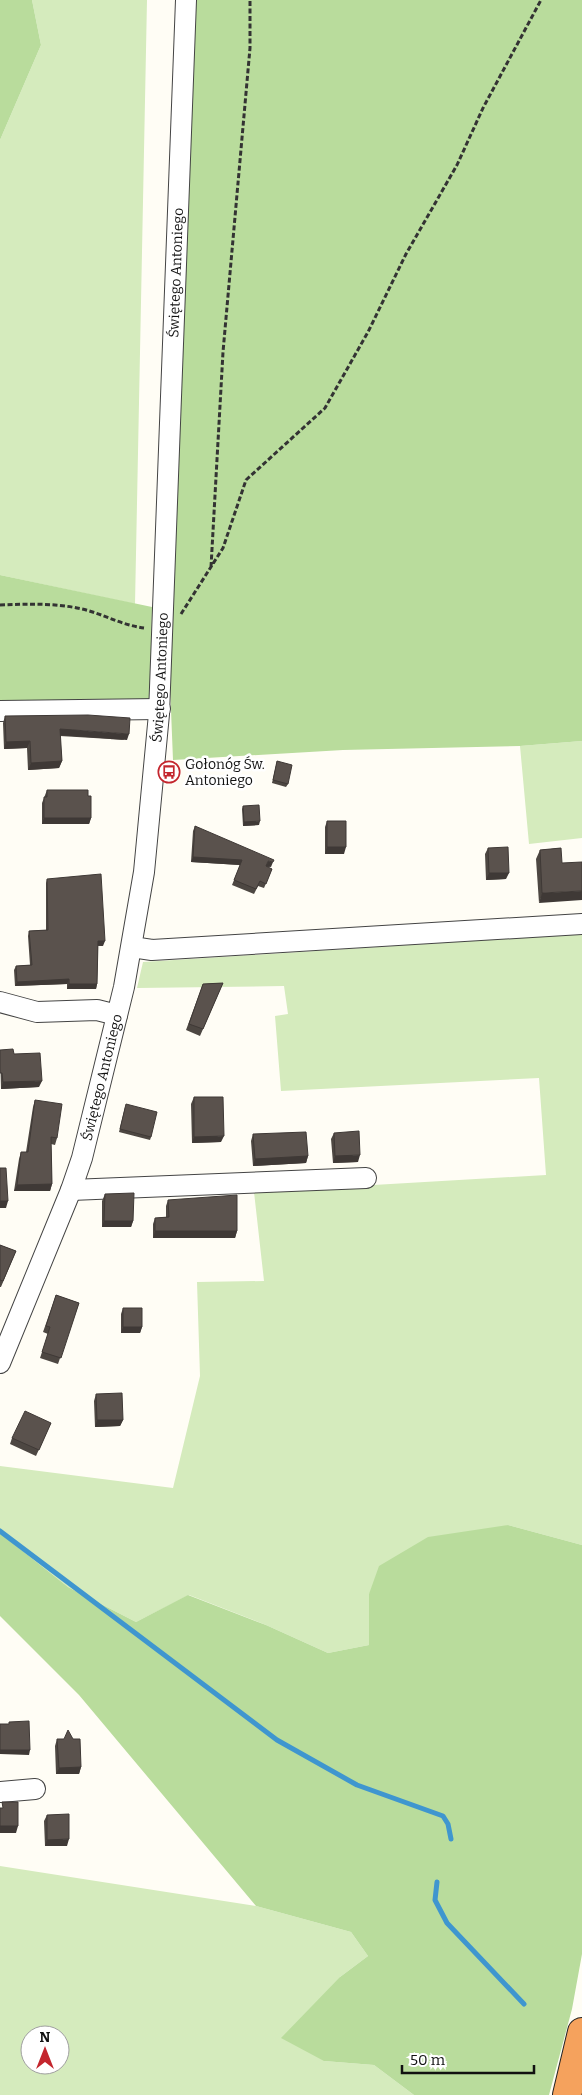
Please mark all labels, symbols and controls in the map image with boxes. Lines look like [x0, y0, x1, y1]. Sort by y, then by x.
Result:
street label: Świętego Antoniego [164, 207, 187, 338]
street label: Świętego Antoniego [147, 612, 171, 743]
place label: Gołonóg Św. Antoniego [185, 755, 265, 789]
bus stop icon: Gołonóg Św. Antoniego [157, 760, 181, 784]
street label: Świętego Antoniego [77, 1012, 126, 1142]
north arrow [20, 2025, 70, 2075]
text: N [40, 2029, 51, 2046]
scale bar [402, 2042, 534, 2074]
text: 50 m [410, 2051, 446, 2069]

